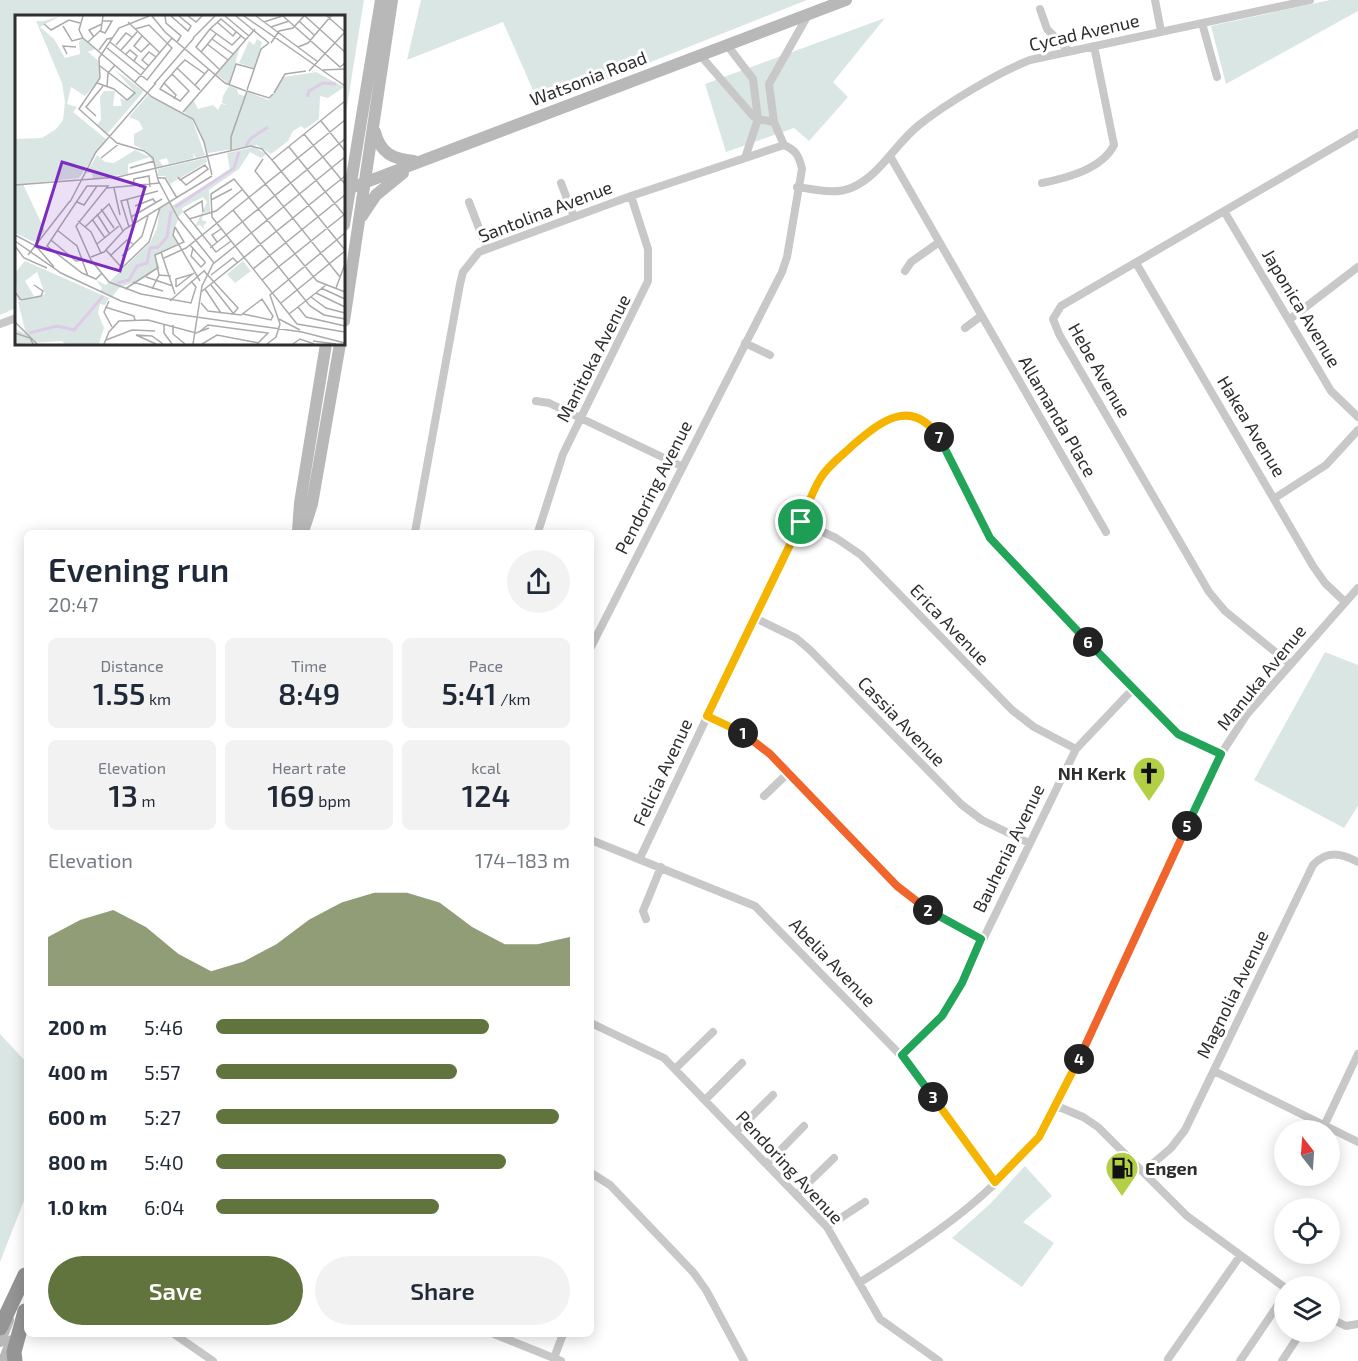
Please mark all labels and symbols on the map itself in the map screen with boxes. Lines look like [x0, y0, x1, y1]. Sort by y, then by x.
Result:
street label: Cycad Avenue [1027, 9, 1141, 55]
inset map [15, 15, 345, 345]
street label: Watsonia Road [527, 46, 649, 110]
street label: Santolina Avenue [475, 175, 615, 247]
street label: Japonica Avenue [1258, 245, 1346, 371]
street label: Manitoka Avenue [551, 290, 635, 426]
street label: Hebe Avenue [1064, 319, 1136, 421]
street label: Allamanda Place [1014, 351, 1102, 481]
street label: Hakea Avenue [1213, 371, 1291, 481]
street label: Pendoring Avenue [610, 416, 696, 558]
pin: 7 [924, 422, 954, 452]
pin [775, 496, 826, 547]
street label: Erica Avenue [906, 579, 994, 669]
street label: Manuka Avenue [1212, 620, 1310, 734]
pin: 6 [1073, 627, 1103, 657]
street label: Cassia Avenue [854, 671, 950, 771]
street label: Felicia Avenue [628, 715, 696, 829]
pin: 1 [728, 718, 758, 748]
church icon: NH Kerk [1131, 755, 1167, 802]
place label: NH Kerk [1058, 762, 1126, 784]
street label: Bauhenia Avenue [967, 780, 1049, 916]
pin: 5 [1172, 811, 1202, 841]
pin: 2 [913, 895, 943, 925]
street label: Abelia Avenue [785, 913, 881, 1011]
street label: Magnolia Avenue [1191, 926, 1273, 1062]
pin: 4 [1064, 1044, 1094, 1074]
pin: 3 [918, 1082, 948, 1112]
street label: Pendoring Avenue [732, 1106, 848, 1228]
north arrow [1274, 1120, 1340, 1186]
fuel station icon: Engen [1104, 1150, 1140, 1197]
place label: Engen [1145, 1157, 1198, 1179]

